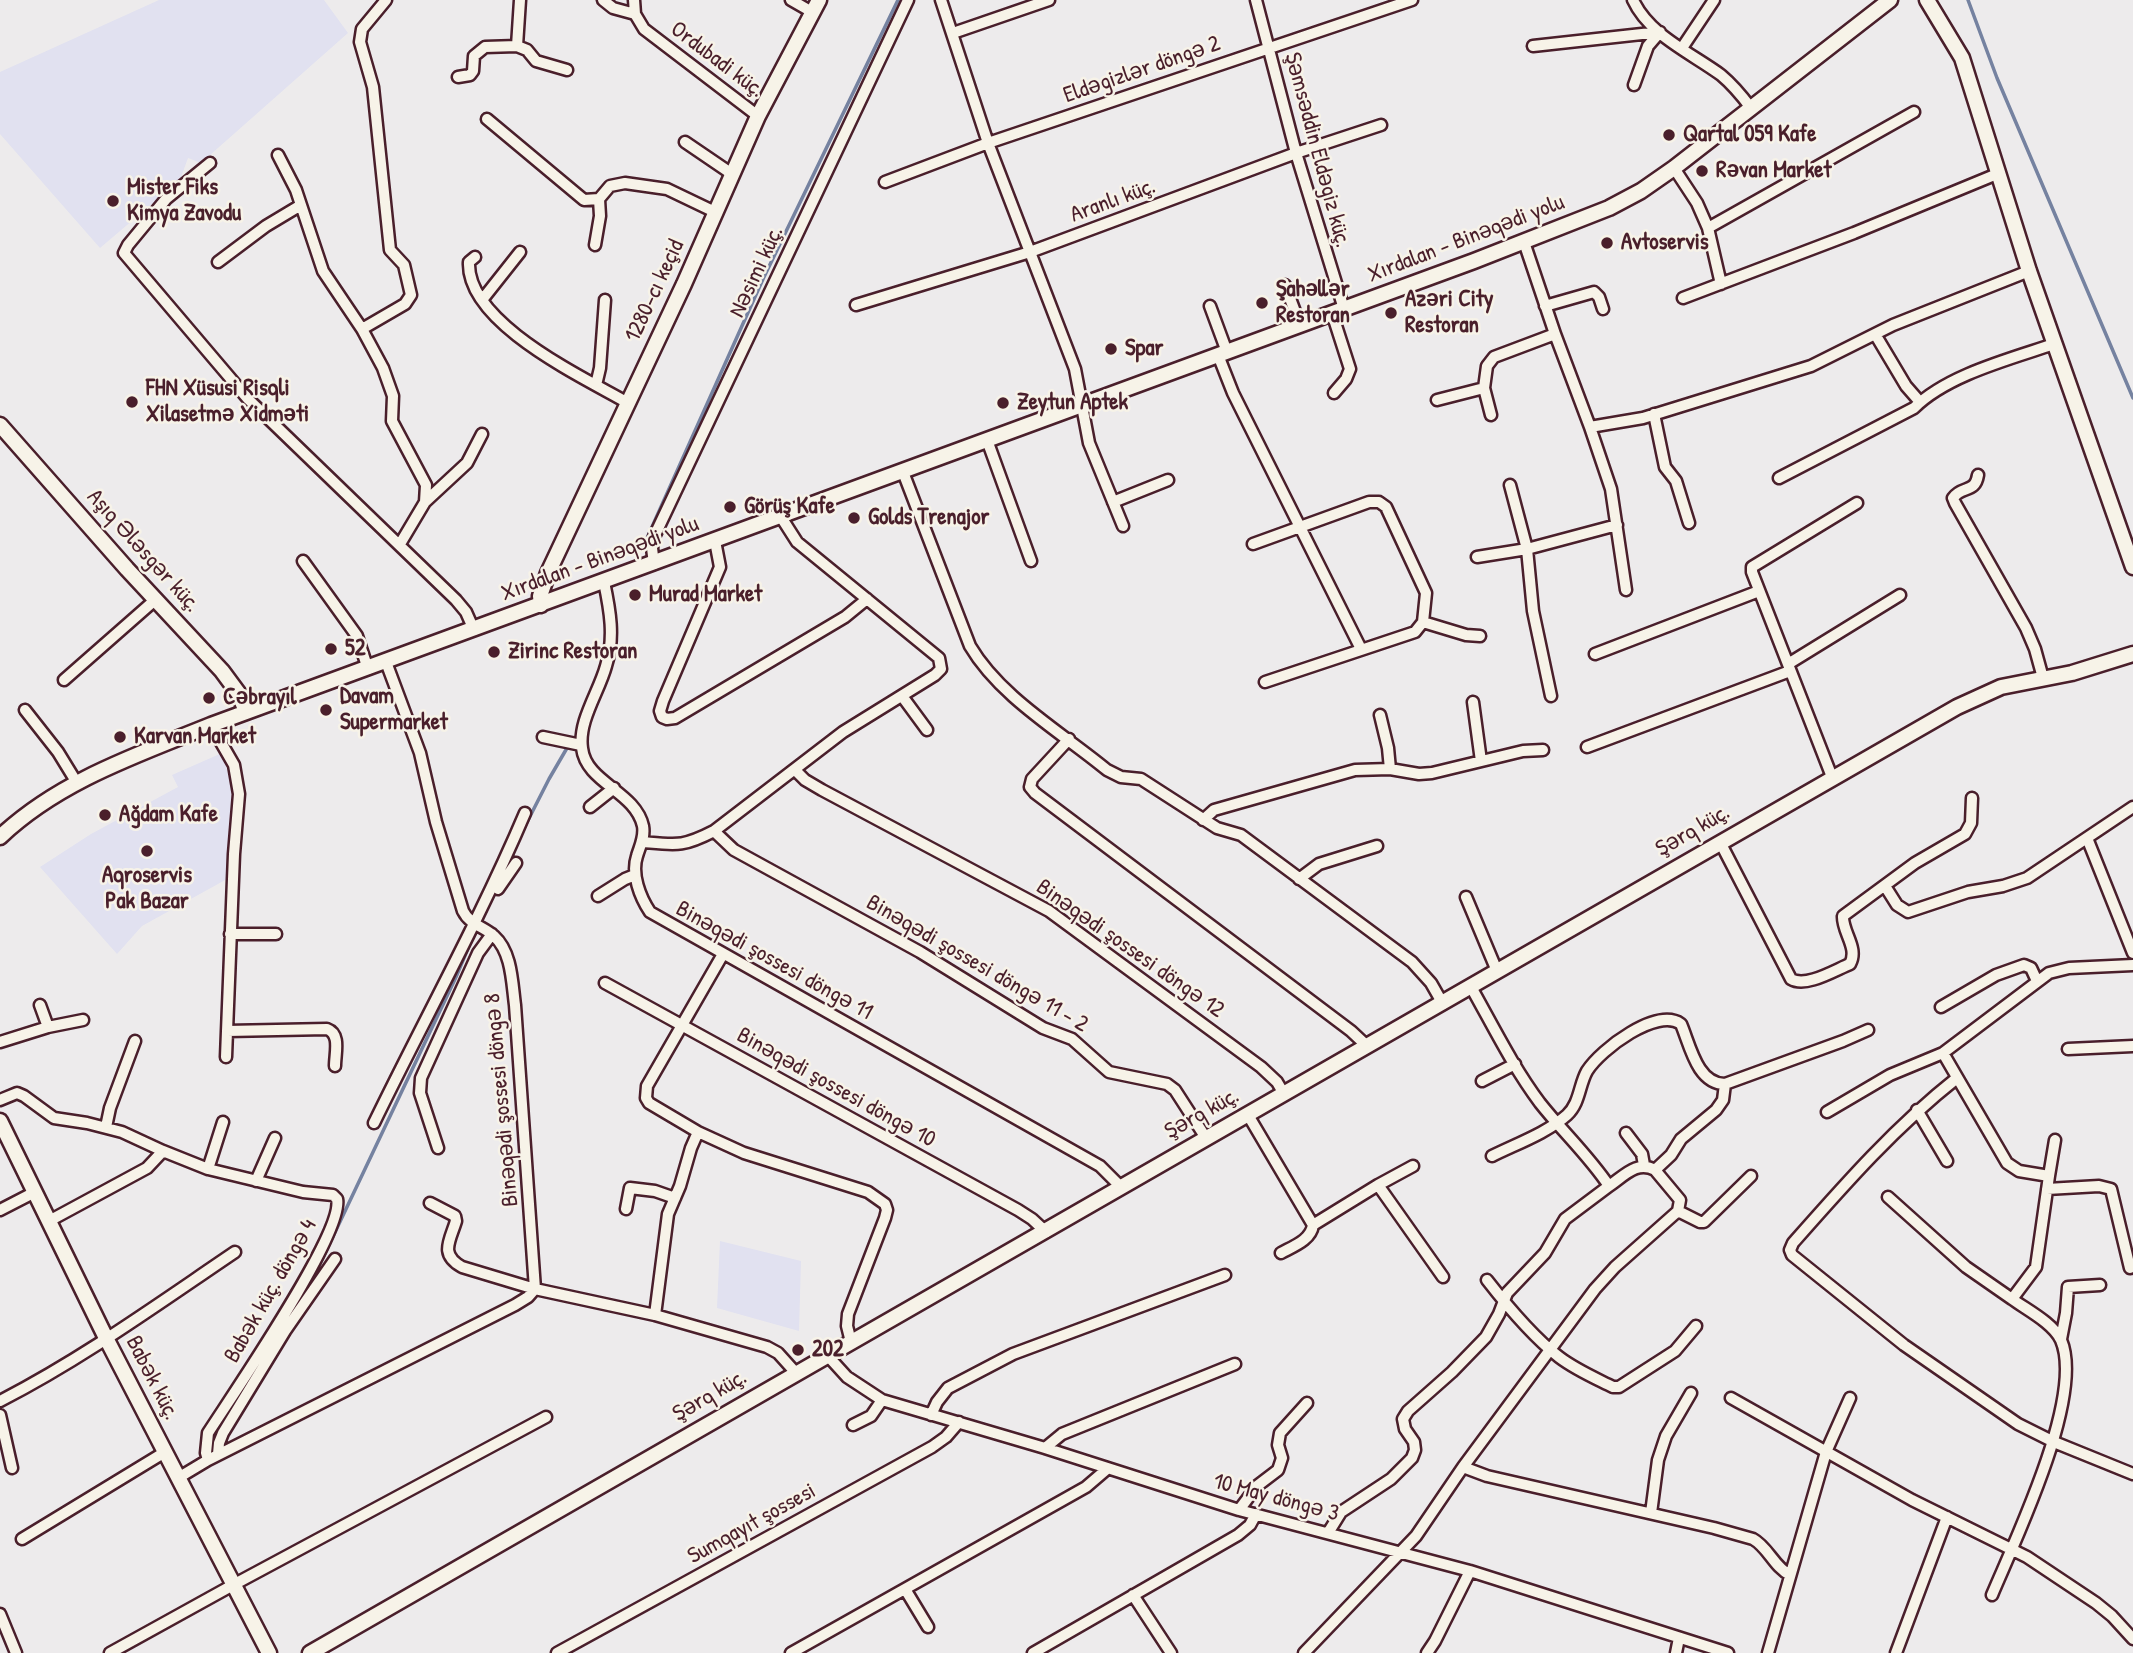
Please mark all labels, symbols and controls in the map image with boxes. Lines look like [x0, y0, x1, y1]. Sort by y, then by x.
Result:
street label: Ordubadi küç. [665, 16, 769, 104]
street label: Eldəgizlər döngə 2 [1060, 30, 1224, 110]
street label: Şəmsəddin Eldəgiz küç. [1278, 50, 1356, 250]
place label: Qartal 059 Kafe [1683, 121, 1816, 149]
marker: Qartal 059 Kafe [1661, 127, 1677, 143]
place label: Rəvan Market [1716, 157, 1831, 185]
marker: Rəvan Market [1694, 163, 1710, 179]
street label: Aranlı küç. [1067, 173, 1159, 229]
place label: Mister Fiks Kimya Zavodu [127, 174, 241, 228]
street label: Xırdalan - Binəqədi yolu [1364, 189, 1568, 289]
marker: Mister Fiks Kimya Zavodu [105, 193, 121, 209]
street label: Nəsimi küç. [724, 222, 790, 322]
place label: Avtoservis [1621, 229, 1709, 257]
street label: 1280-cı keçid [619, 235, 691, 347]
marker: Avtoservis [1599, 235, 1615, 251]
place label: Şahəllər Restoran [1276, 276, 1350, 330]
place label: Azəri City Restoran [1405, 286, 1494, 340]
marker: Şahəllər Restoran [1254, 295, 1270, 311]
marker: Azəri City Restoran [1383, 305, 1399, 321]
place label: Spar [1125, 335, 1163, 363]
marker: Spar [1103, 341, 1119, 357]
place label: FHN Xüsusi Risqli Xilasetmə Xidməti [146, 375, 309, 429]
place label: Zeytun Aptek [1017, 389, 1128, 417]
marker: FHN Xüsusi Risqli Xilasetmə Xidməti [124, 394, 140, 410]
marker: Zeytun Aptek [995, 395, 1011, 411]
street label: Aşıq Ələsgər küç. [81, 484, 205, 618]
place label: Görüş Kafe [744, 493, 835, 521]
marker: Görüş Kafe [722, 499, 738, 515]
place label: Golds Trenajor [868, 504, 989, 532]
street label: Xırdalan - Binəqədi yolu [497, 510, 703, 608]
marker: Golds Trenajor [846, 510, 862, 526]
place label: Murad Market [649, 581, 762, 609]
marker: Murad Market [627, 587, 643, 603]
place label: 52 [345, 635, 365, 663]
place label: Zirinc Restoran [508, 638, 637, 666]
marker: 52 [323, 641, 339, 657]
marker: Zirinc Restoran [486, 644, 502, 660]
place label: Davam Supermarket [340, 683, 448, 737]
place label: Cəbrayıl [223, 684, 297, 712]
marker: Cəbrayıl [201, 690, 217, 706]
marker: Davam Supermarket [318, 702, 334, 718]
place label: Karvan Market [134, 723, 256, 751]
marker: Karvan Market [112, 729, 128, 745]
street label: Şərq küç. [1651, 799, 1735, 863]
place label: Ağdam Kafe [119, 801, 218, 829]
marker: Ağdam Kafe [97, 807, 113, 823]
marker: Aqroservis Pak Bazar [139, 843, 155, 859]
place label: Aqroservis Pak Bazar [102, 862, 192, 916]
street label: Binəqədi şossesi döngə 12 [1031, 874, 1229, 1024]
street label: Binəqədi şossesi döngə 11 - 2 [861, 889, 1093, 1039]
street label: Binəqədi şossesi döngə 11 [671, 895, 877, 1027]
street label: Binəqədi şossesi döngə 8 [479, 992, 525, 1208]
street label: Binəqədi şossesi döngə 10 [732, 1022, 940, 1154]
street label: Şərq küç. [1160, 1082, 1244, 1146]
street label: Babək küç. döngə 4 [219, 1214, 323, 1368]
street label: Babək küç. [119, 1331, 185, 1425]
place label: 202 [812, 1336, 844, 1364]
marker: 202 [790, 1342, 806, 1358]
street label: Şərq küç. [668, 1364, 752, 1428]
street label: 10 May döngə 3 [1210, 1468, 1342, 1528]
street label: Sumqayıt şossesi [683, 1477, 821, 1571]

